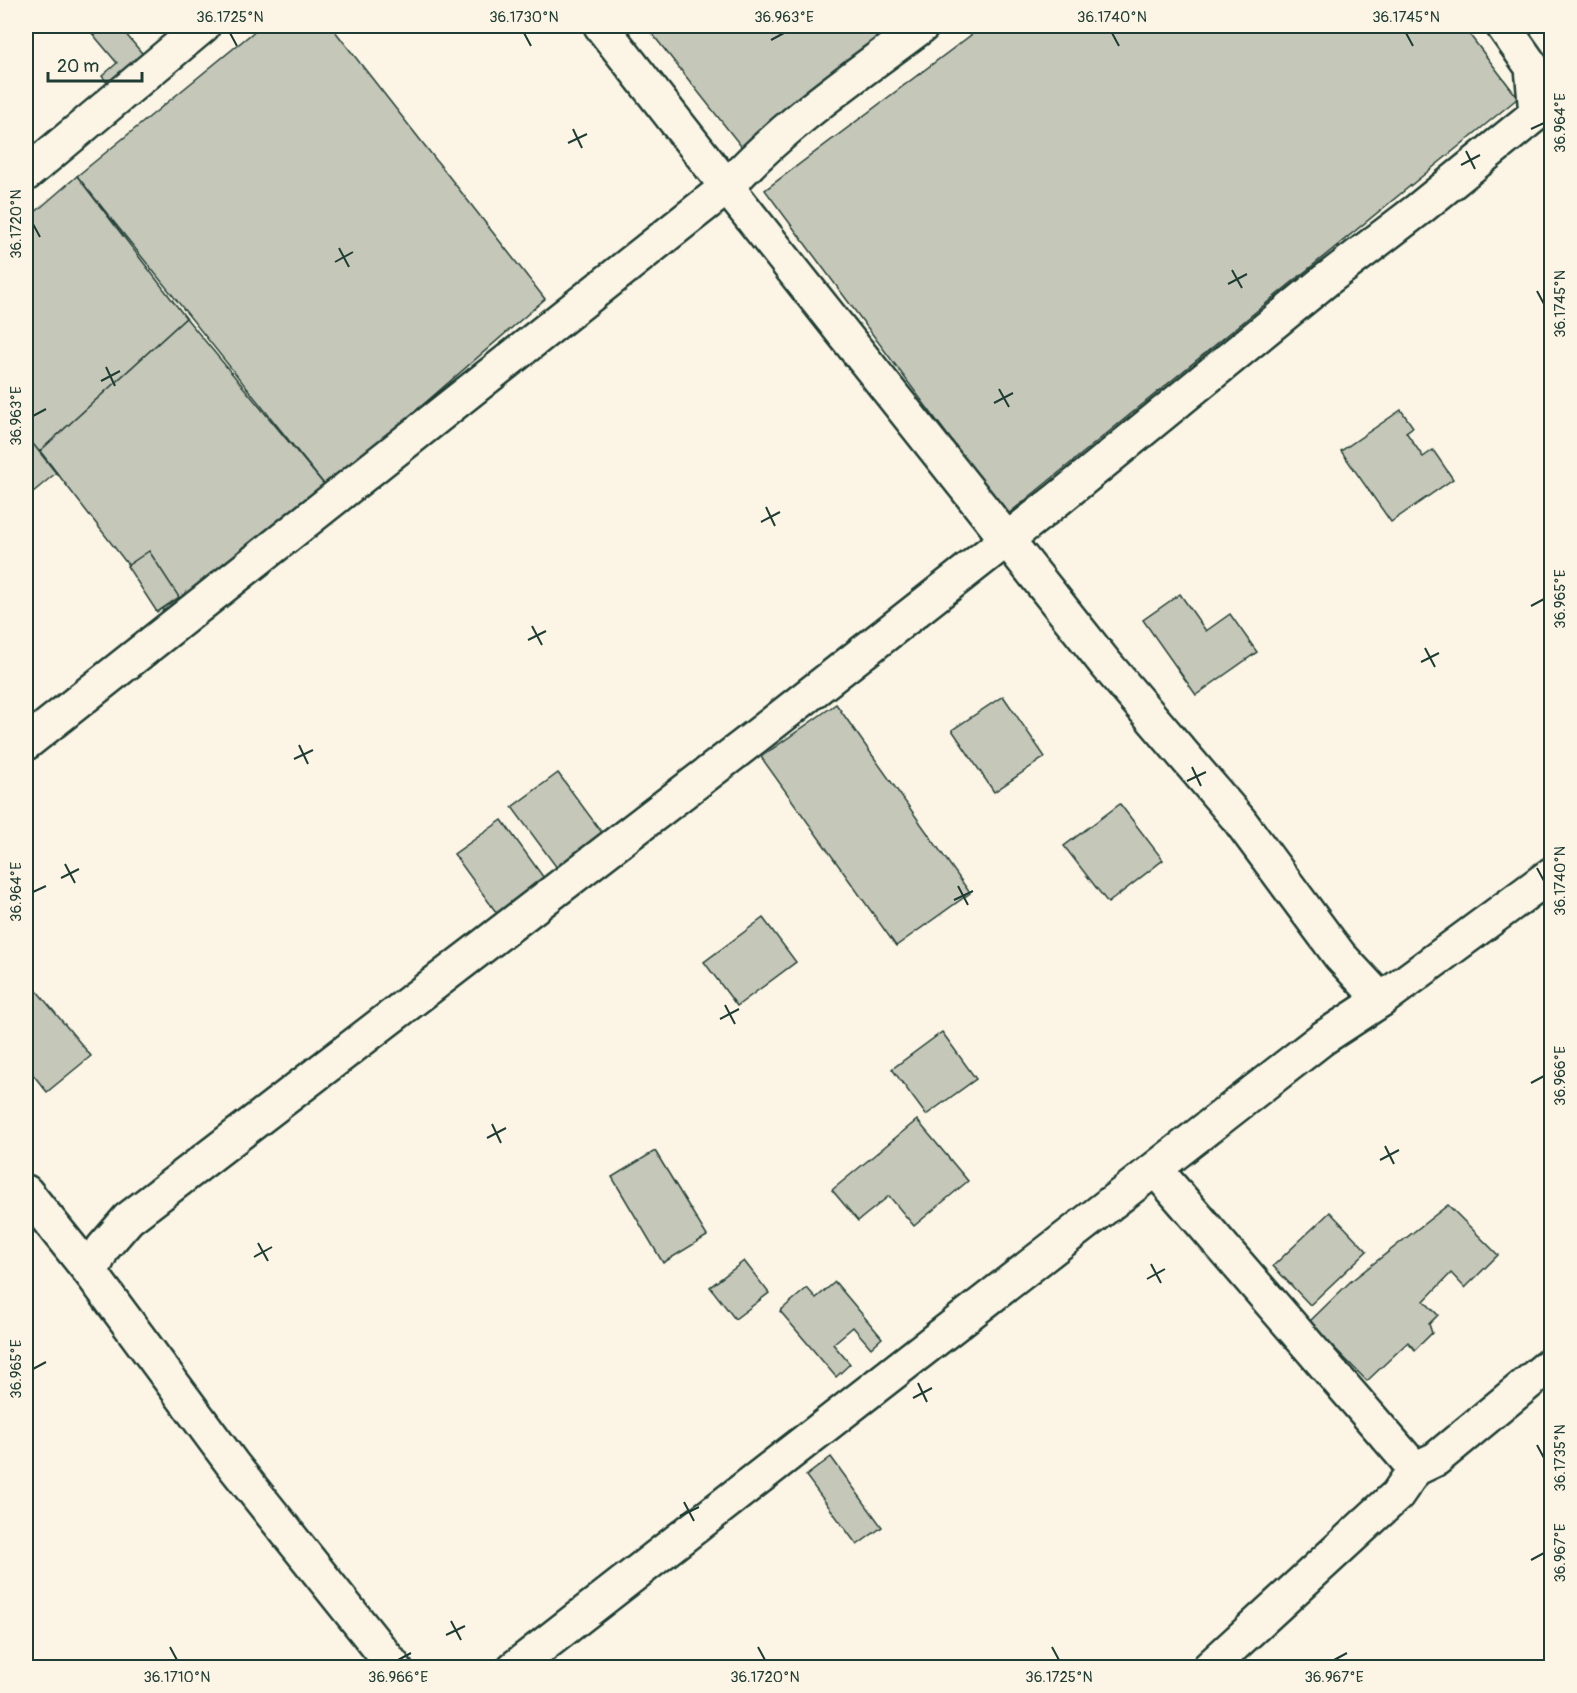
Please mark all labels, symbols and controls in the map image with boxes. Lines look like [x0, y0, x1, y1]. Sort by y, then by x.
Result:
text: 36.1725°N [196, 8, 264, 27]
text: 36.1730°N [489, 8, 559, 27]
text: 36.963°E [754, 8, 814, 27]
text: 36.1740°N [1077, 8, 1147, 27]
text: 36.1745°N [1372, 8, 1440, 27]
scale bar [48, 45, 142, 83]
text: 20 m [57, 55, 99, 78]
text: 36.964°E [1551, 93, 1570, 153]
text: 36.1720°N [7, 189, 26, 259]
text: 36.1745°N [1551, 270, 1570, 338]
text: 36.963°E [7, 386, 26, 446]
text: 36.965°E [1551, 569, 1570, 629]
text: 36.1740°N [1551, 846, 1570, 916]
text: 36.964°E [7, 862, 26, 922]
text: 36.966°E [1551, 1046, 1570, 1106]
text: 36.965°E [7, 1339, 26, 1399]
text: 36.1735°N [1551, 1424, 1570, 1492]
text: 36.967°E [1551, 1523, 1570, 1583]
text: 36.1710°N [143, 1668, 211, 1687]
text: 36.966°E [368, 1668, 428, 1687]
text: 36.1720°N [730, 1668, 800, 1687]
text: 36.1725°N [1025, 1668, 1093, 1687]
text: 36.967°E [1305, 1668, 1364, 1687]

